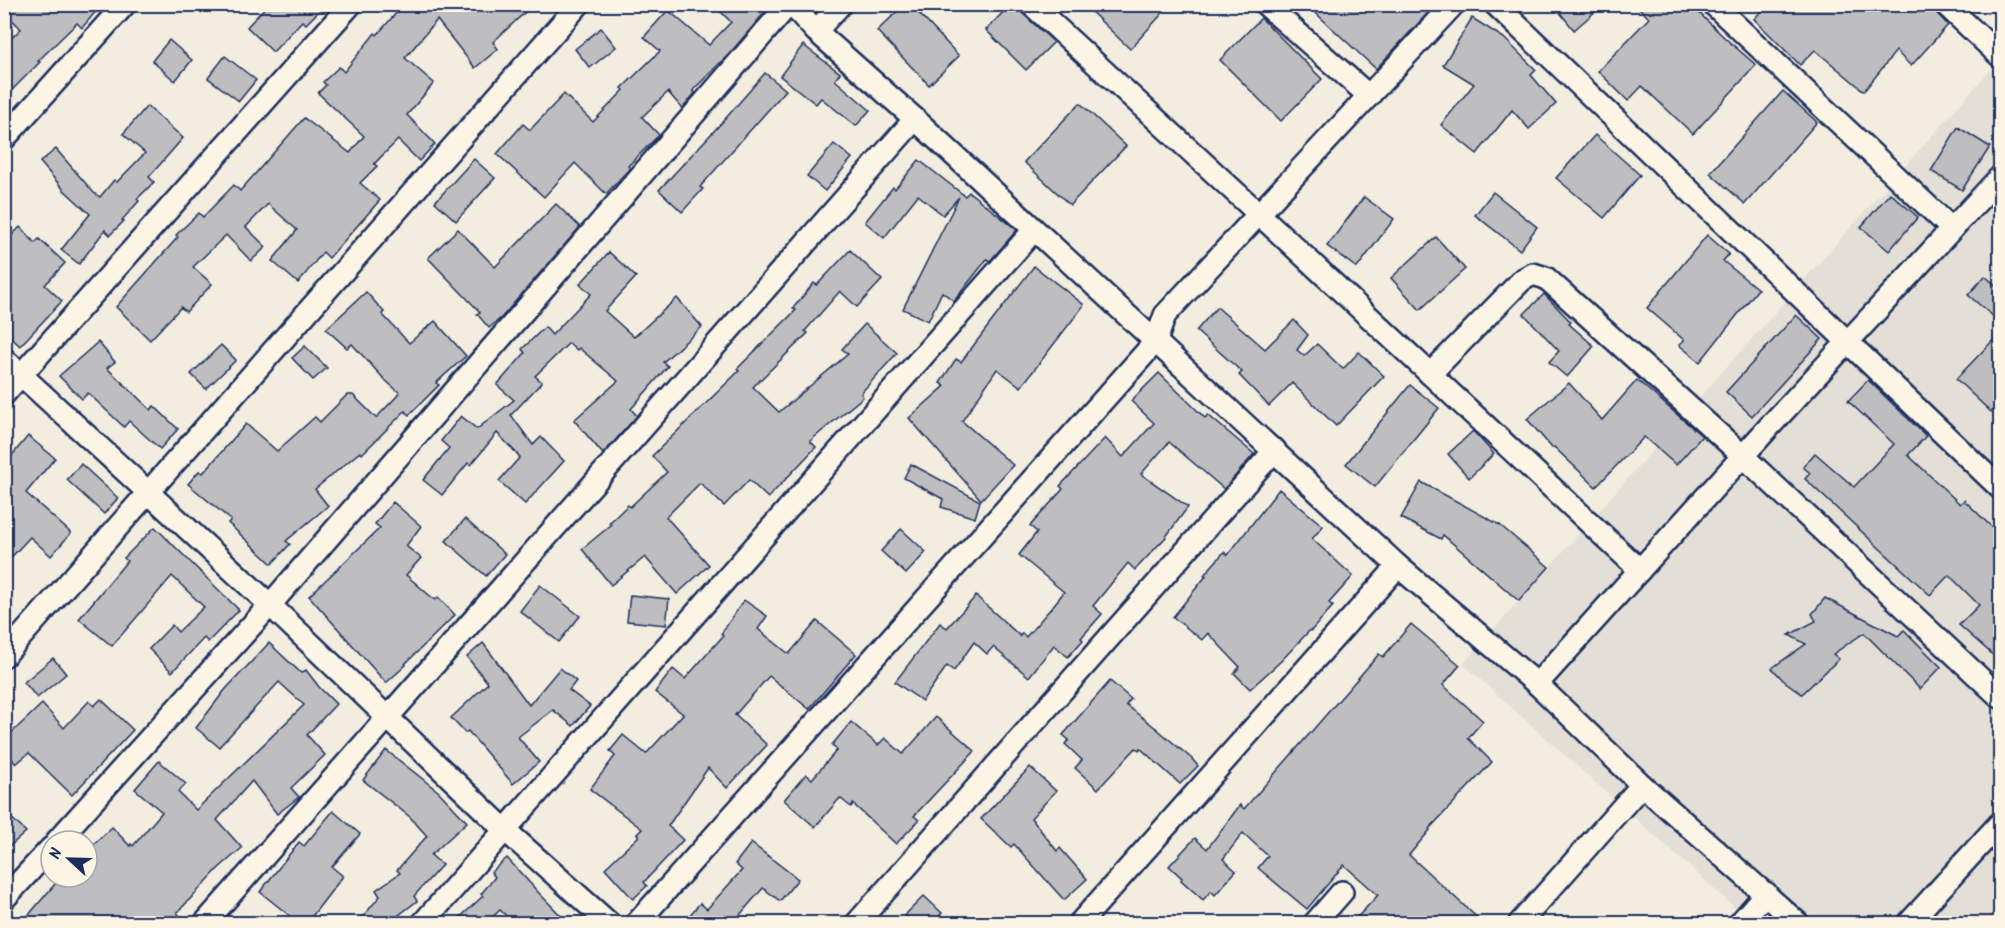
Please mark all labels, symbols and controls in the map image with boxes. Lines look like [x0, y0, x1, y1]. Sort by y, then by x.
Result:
north arrow [39, 829, 99, 889]
text: N [43, 845, 70, 863]

